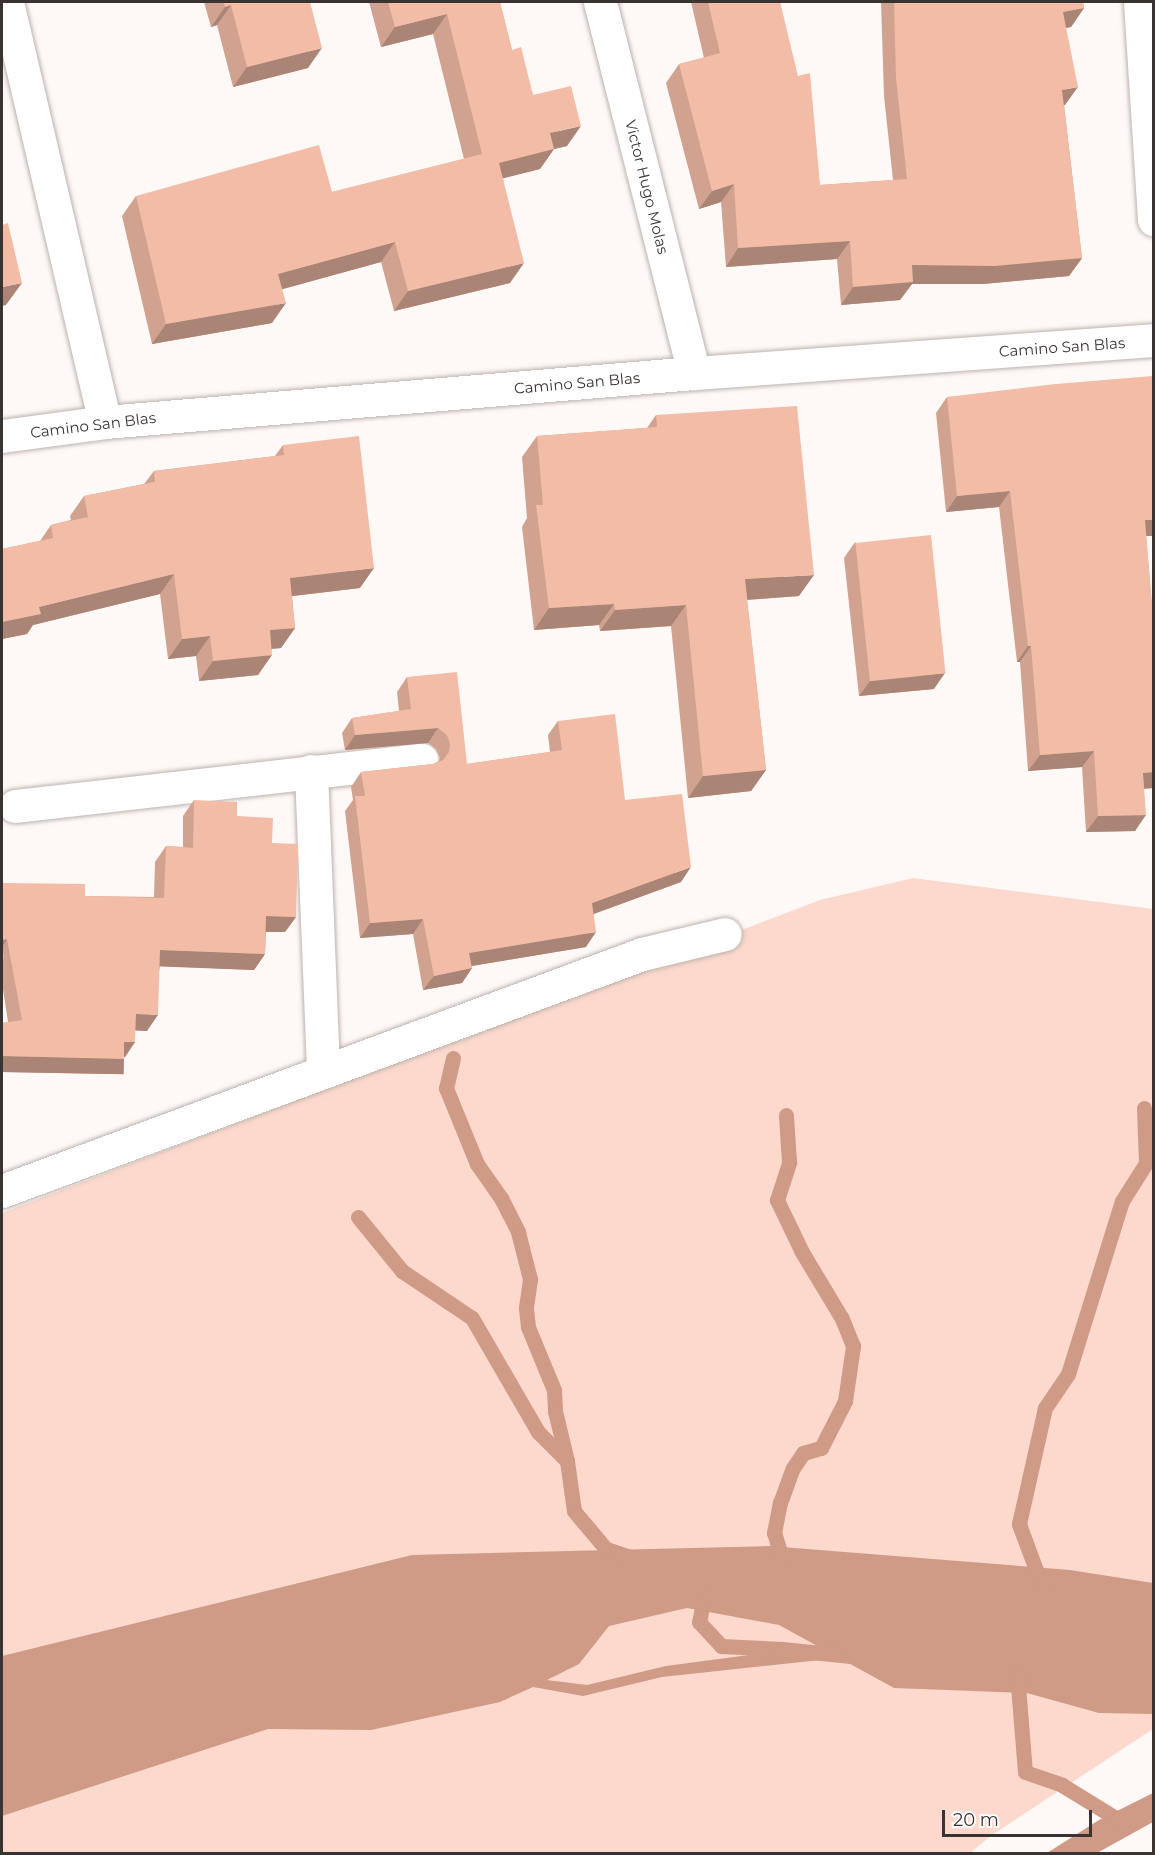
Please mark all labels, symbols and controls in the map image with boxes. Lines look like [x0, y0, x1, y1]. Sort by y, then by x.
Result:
street label: Victor Hugo Molas [622, 118, 672, 256]
street label: Camino San Blas [998, 334, 1126, 360]
street label: Camino San Blas [513, 369, 641, 397]
street label: Camino San Blas [29, 408, 157, 442]
scale bar [945, 1798, 1095, 1836]
text: 20 m [953, 1809, 999, 1831]

